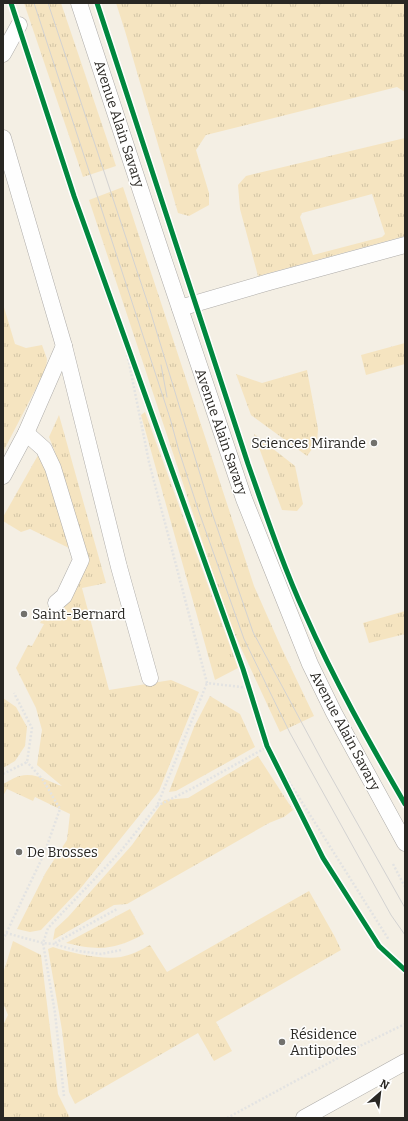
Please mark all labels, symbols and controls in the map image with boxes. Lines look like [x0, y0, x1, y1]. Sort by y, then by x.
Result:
street label: Avenue Alain Savary [90, 58, 148, 190]
street label: Avenue Alain Savary [191, 366, 251, 498]
place label: Sciences Mirande [251, 435, 366, 452]
marker: Sciences Mirande [369, 438, 379, 448]
place label: Saint-Bernard [32, 606, 125, 623]
marker: Saint-Bernard [19, 609, 29, 619]
street label: Avenue Alain Savary [306, 668, 384, 794]
place label: De Brosses [27, 844, 98, 861]
marker: De Brosses [14, 847, 24, 857]
place label: Résidence Antipodes [290, 1026, 357, 1059]
marker: Résidence Antipodes [277, 1037, 287, 1047]
north arrow [360, 1073, 400, 1113]
text: N [378, 1077, 392, 1093]

